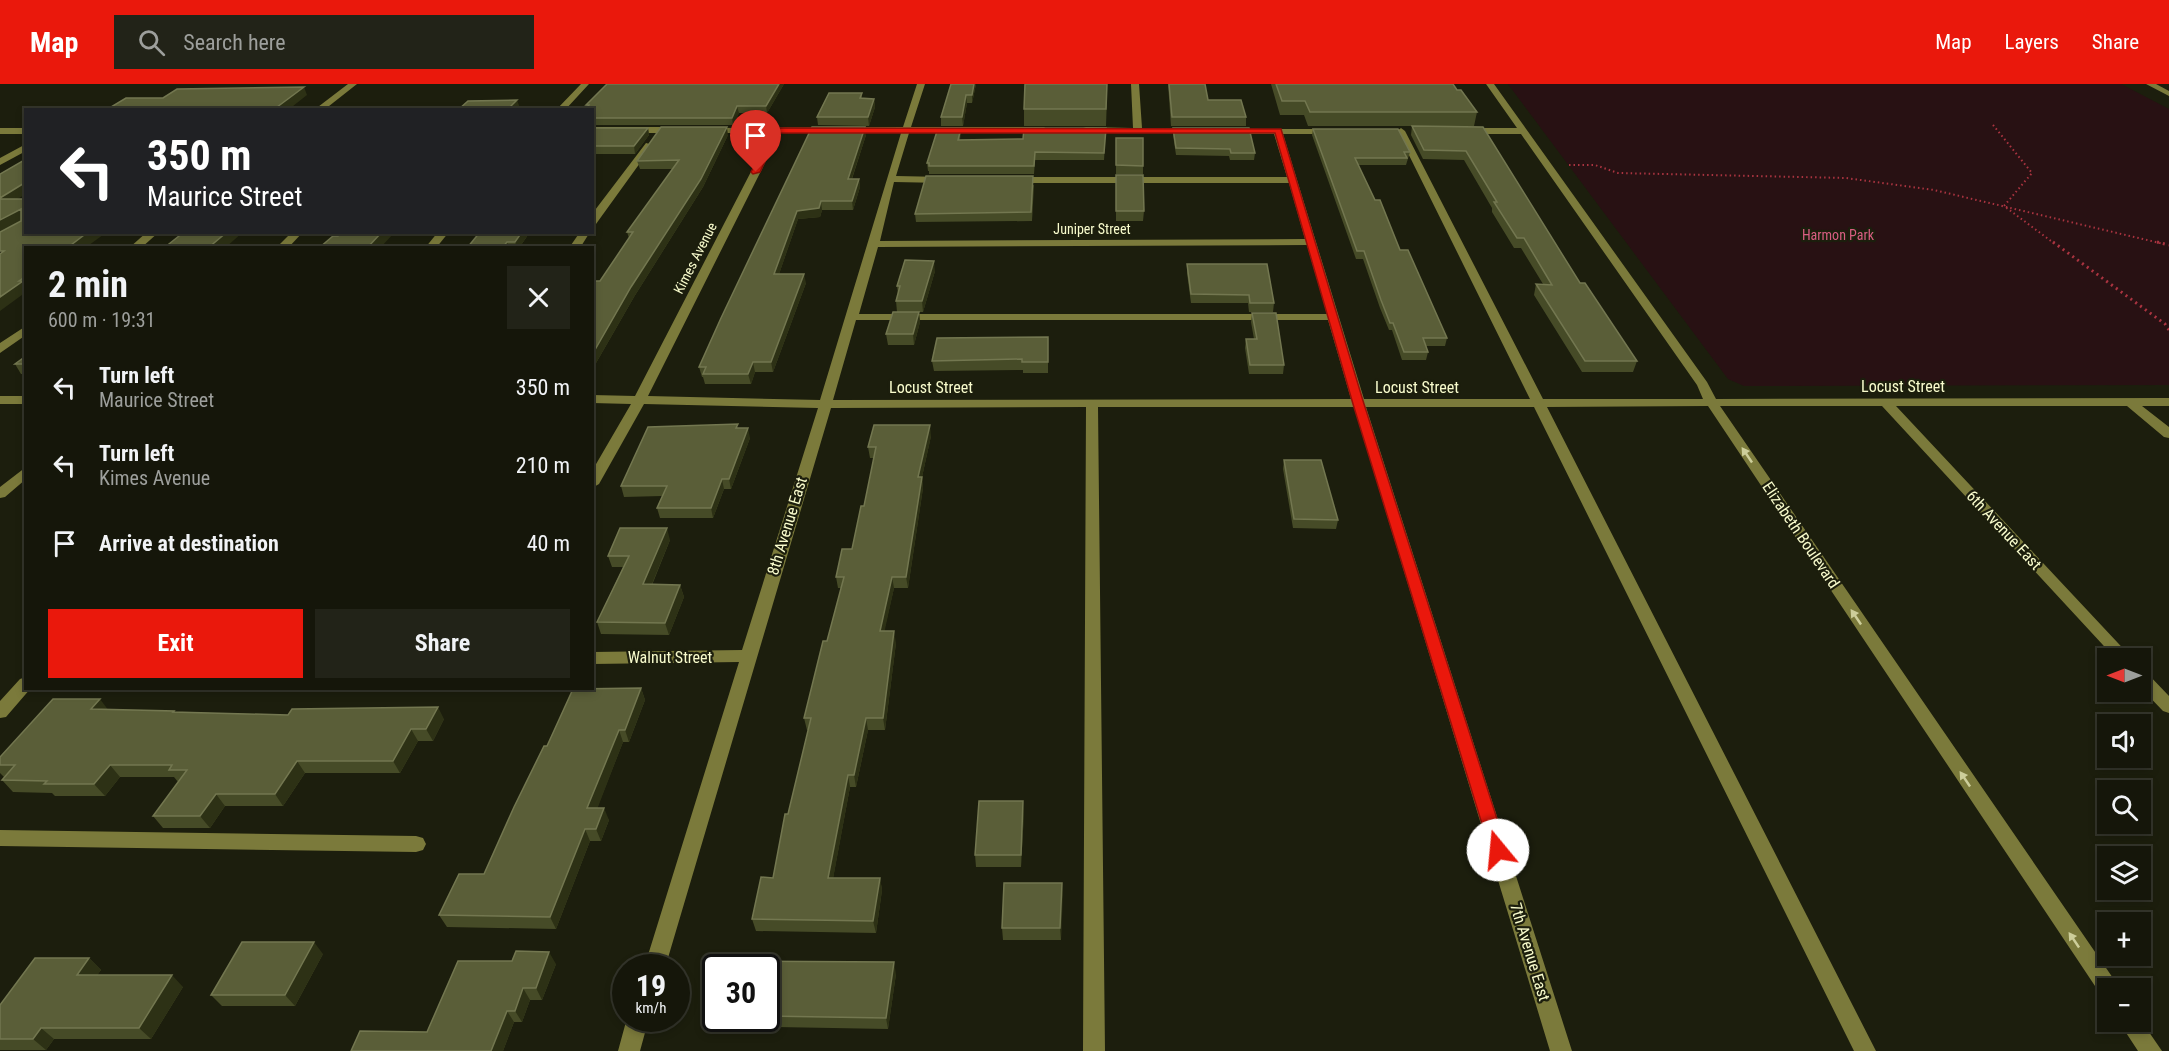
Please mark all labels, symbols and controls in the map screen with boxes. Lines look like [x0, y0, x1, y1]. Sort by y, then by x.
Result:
search box [114, 15, 534, 69]
text: Map [30, 26, 78, 59]
icon: search [135, 26, 168, 59]
text: Search here [183, 30, 286, 55]
text: Map [1935, 30, 1972, 54]
text: Layers [2005, 30, 2059, 54]
text: Share [2092, 30, 2139, 54]
pin [730, 110, 781, 172]
icon: arrive [739, 119, 772, 152]
text: 350 m [147, 131, 252, 180]
icon: left [48, 132, 126, 210]
text: Maurice Street [147, 181, 302, 213]
street label: Kimes Avenue [670, 219, 720, 296]
street label: Juniper Street [1053, 221, 1131, 237]
park label: Harmon Park [1802, 227, 1875, 243]
text: 2 min [48, 264, 128, 306]
button: close [507, 266, 570, 329]
text: 600 m · 19:31 [48, 308, 155, 332]
text: Turn left [99, 363, 174, 388]
icon: left [48, 371, 81, 404]
text: 350 m [516, 375, 570, 400]
street label: Locust Street [1861, 377, 1945, 396]
street label: Locust Street [889, 378, 973, 397]
street label: Locust Street [1375, 378, 1459, 397]
text: Maurice Street [99, 388, 214, 412]
text: Turn left [99, 441, 174, 466]
one-way arrow [1741, 448, 1753, 464]
icon: left [48, 449, 81, 482]
text: 210 m [516, 453, 570, 478]
text: Kimes Avenue [99, 466, 210, 490]
street label: 8th Avenue East [763, 474, 811, 577]
street label: Elizabeth Boulevard [1758, 478, 1844, 592]
street label: 6th Avenue East [1962, 486, 2046, 574]
icon: arrive [48, 527, 81, 560]
text: Arrive at destination [99, 531, 279, 556]
text: 40 m [527, 531, 570, 556]
button: Exit [48, 609, 303, 678]
button: Share [315, 609, 570, 678]
one-way arrow [1851, 609, 1862, 625]
street label: Walnut Street [628, 648, 713, 667]
north arrow [2097, 648, 2151, 702]
map controls [2097, 648, 2151, 1032]
button: sound [2097, 714, 2151, 768]
one-way arrow [1960, 770, 1971, 787]
button: search [2097, 780, 2151, 834]
position arrow [1466, 818, 1530, 882]
button: layers [2097, 846, 2151, 900]
street label: 7th Avenue East [1506, 901, 1554, 1004]
button: + [2097, 912, 2151, 966]
one-way arrow [2069, 932, 2080, 949]
speed limit sign: 30 [702, 954, 780, 1032]
text: 19 [636, 968, 666, 1003]
button: − [2097, 978, 2151, 1032]
text: km/h [636, 999, 666, 1017]

